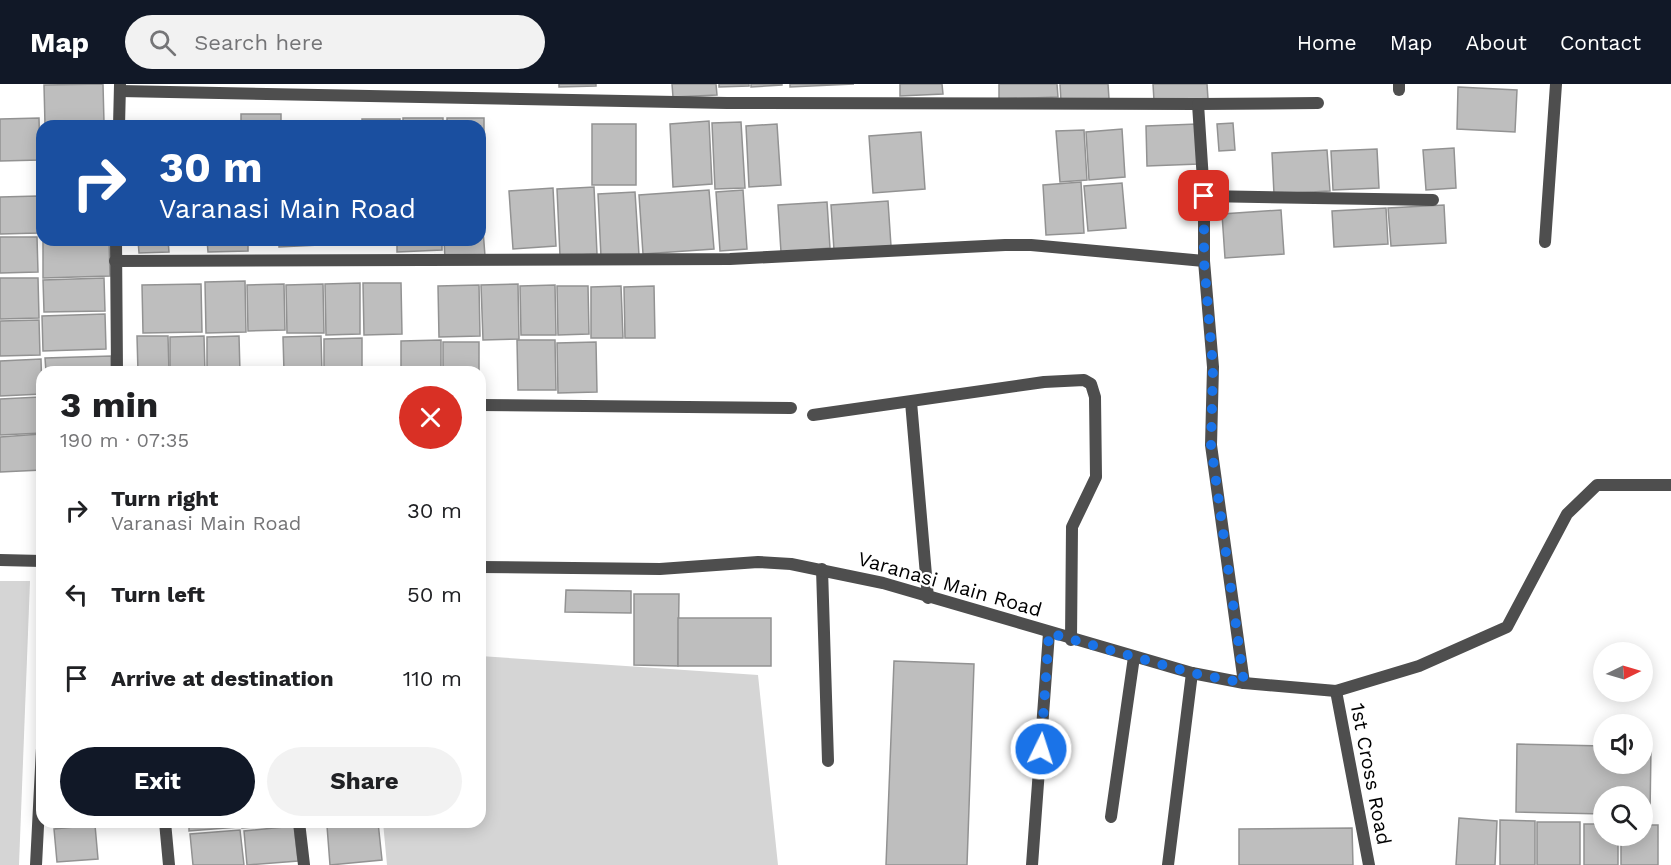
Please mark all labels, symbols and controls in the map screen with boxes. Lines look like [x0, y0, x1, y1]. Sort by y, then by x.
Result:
search box [125, 15, 545, 69]
text: Map [30, 26, 89, 59]
icon: search [146, 26, 179, 59]
text: Search here [194, 30, 323, 55]
text: Home [1297, 30, 1357, 55]
text: Map [1390, 30, 1433, 55]
text: About [1466, 30, 1527, 55]
text: Contact [1560, 30, 1641, 55]
text: 30 m [159, 143, 263, 192]
icon: right [60, 144, 138, 222]
pin [1178, 170, 1229, 221]
icon: arrive [1187, 179, 1220, 212]
text: Varanasi Main Road [159, 193, 416, 225]
text: 3 min [60, 384, 158, 426]
button: close [399, 386, 462, 449]
text: 190 m · 07:35 [60, 428, 189, 452]
text: Turn right [111, 486, 218, 511]
icon: right [60, 494, 93, 527]
text: 30 m [407, 498, 462, 523]
text: Varanasi Main Road [111, 511, 301, 535]
street label: Varanasi Main Road [855, 546, 1045, 622]
icon: left [60, 578, 93, 611]
text: Turn left [111, 582, 205, 607]
text: 50 m [407, 582, 462, 607]
north arrow [1593, 642, 1653, 702]
map controls [1593, 642, 1653, 846]
icon: arrive [60, 662, 93, 695]
text: Arrive at destination [111, 666, 334, 691]
text: 110 m [403, 666, 462, 691]
street label: 1st Cross Road [1345, 701, 1397, 847]
button: sound [1593, 714, 1653, 774]
position arrow [1009, 717, 1073, 781]
button: Exit [60, 747, 255, 816]
button: Share [267, 747, 462, 816]
button: search [1593, 786, 1653, 846]

